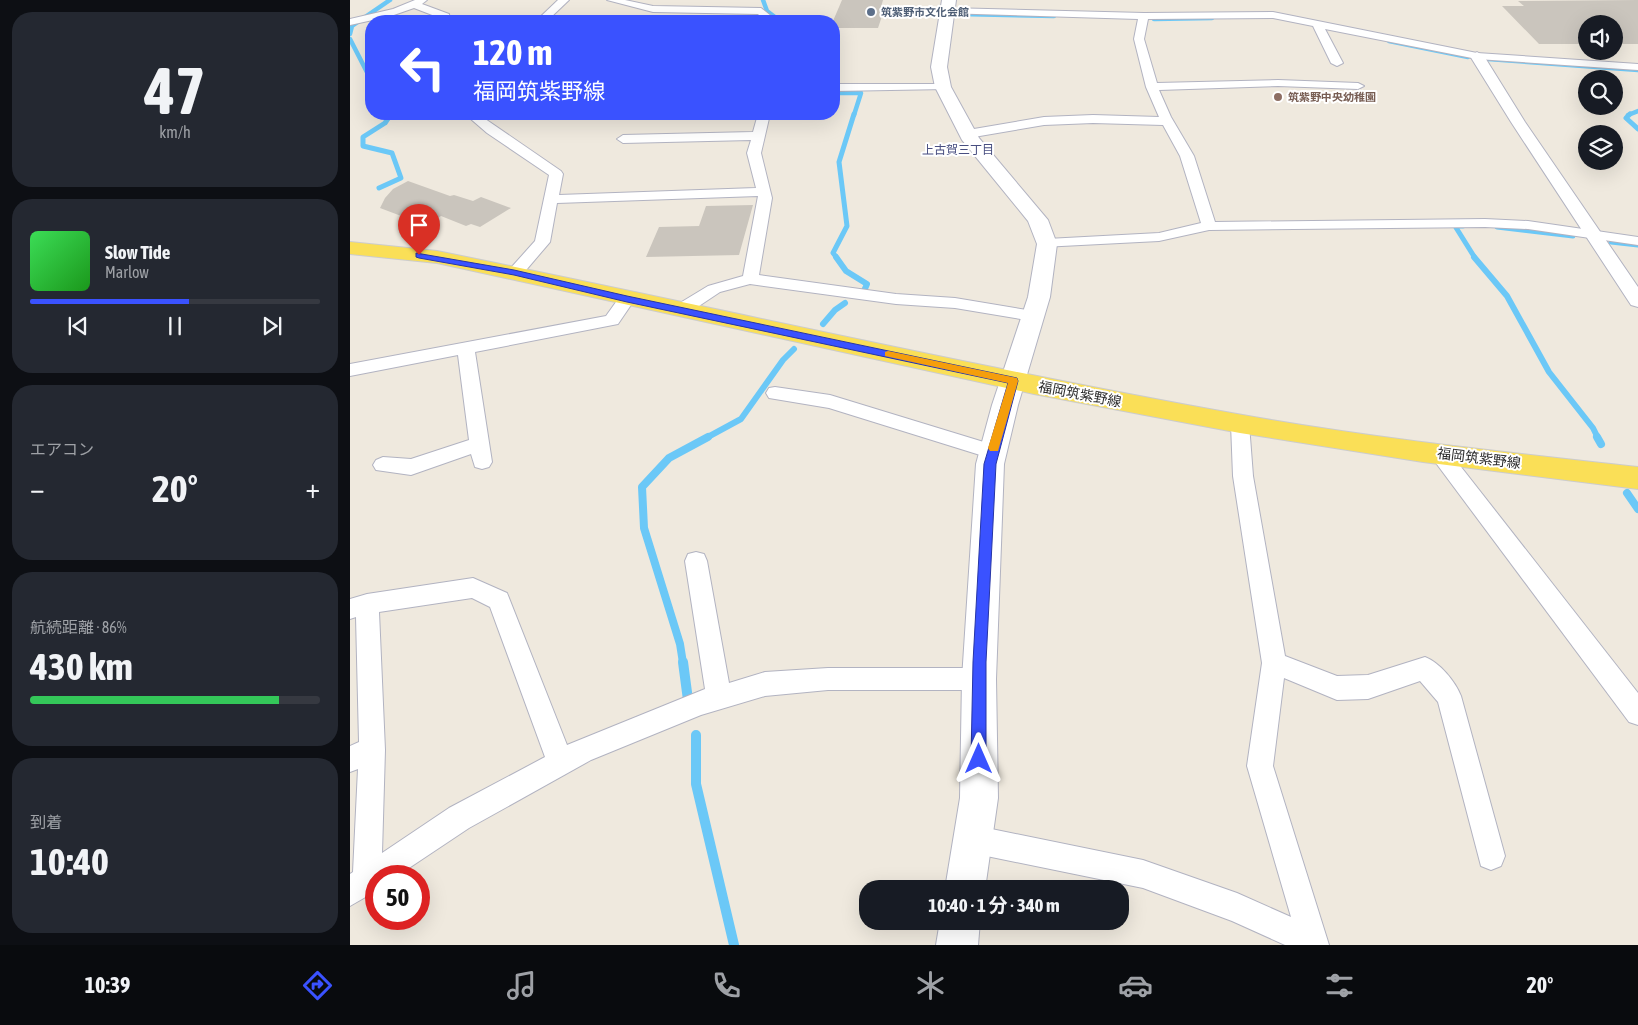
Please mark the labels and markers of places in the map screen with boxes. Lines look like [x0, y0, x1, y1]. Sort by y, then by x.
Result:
marker: 筑紫野市文化会館 [865, 6, 877, 18]
place label: 筑紫野市文化会館 [881, 6, 969, 18]
marker: 筑紫野中央幼稚園 [1272, 91, 1284, 103]
place label: 筑紫野中央幼稚園 [1288, 91, 1376, 103]
pin [398, 204, 440, 255]

